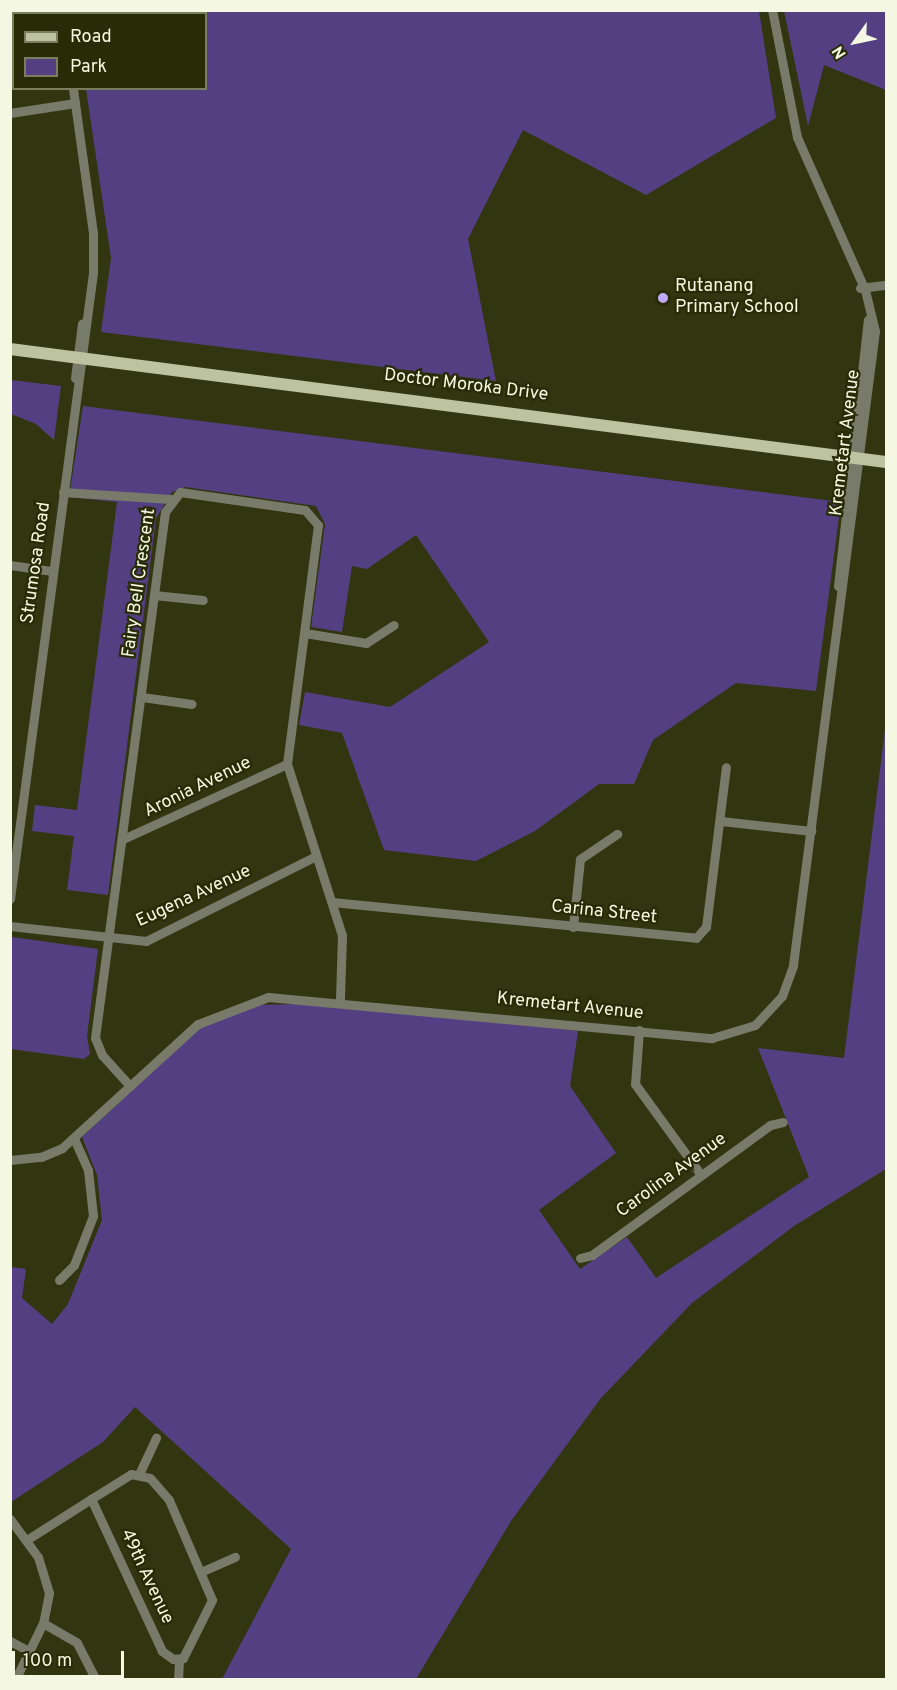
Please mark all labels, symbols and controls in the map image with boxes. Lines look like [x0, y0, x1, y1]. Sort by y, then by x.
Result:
legend [12, 12, 207, 90]
north arrow [825, 12, 885, 72]
text: Road [70, 26, 112, 49]
text: N [828, 42, 851, 62]
text: Park [70, 56, 107, 79]
place label: Rutanang Primary School [675, 277, 799, 320]
marker: Rutanang Primary School [656, 291, 670, 305]
street label: Doctor Moroka Drive [383, 365, 549, 407]
street label: Kremetart Avenue [826, 368, 866, 518]
street label: Strumosa Road [18, 501, 56, 625]
street label: Fairy Bell Crescent [119, 507, 161, 659]
street label: Aronia Avenue [141, 753, 255, 823]
street label: Eugena Avenue [133, 861, 255, 933]
street label: Carina Street [550, 897, 658, 929]
street label: Kremetart Avenue [495, 989, 645, 1025]
street label: Carolina Avenue [613, 1129, 731, 1223]
street label: 49th Avenue [115, 1526, 177, 1628]
scale bar [15, 1639, 128, 1677]
text: 100 m [23, 1650, 72, 1673]

